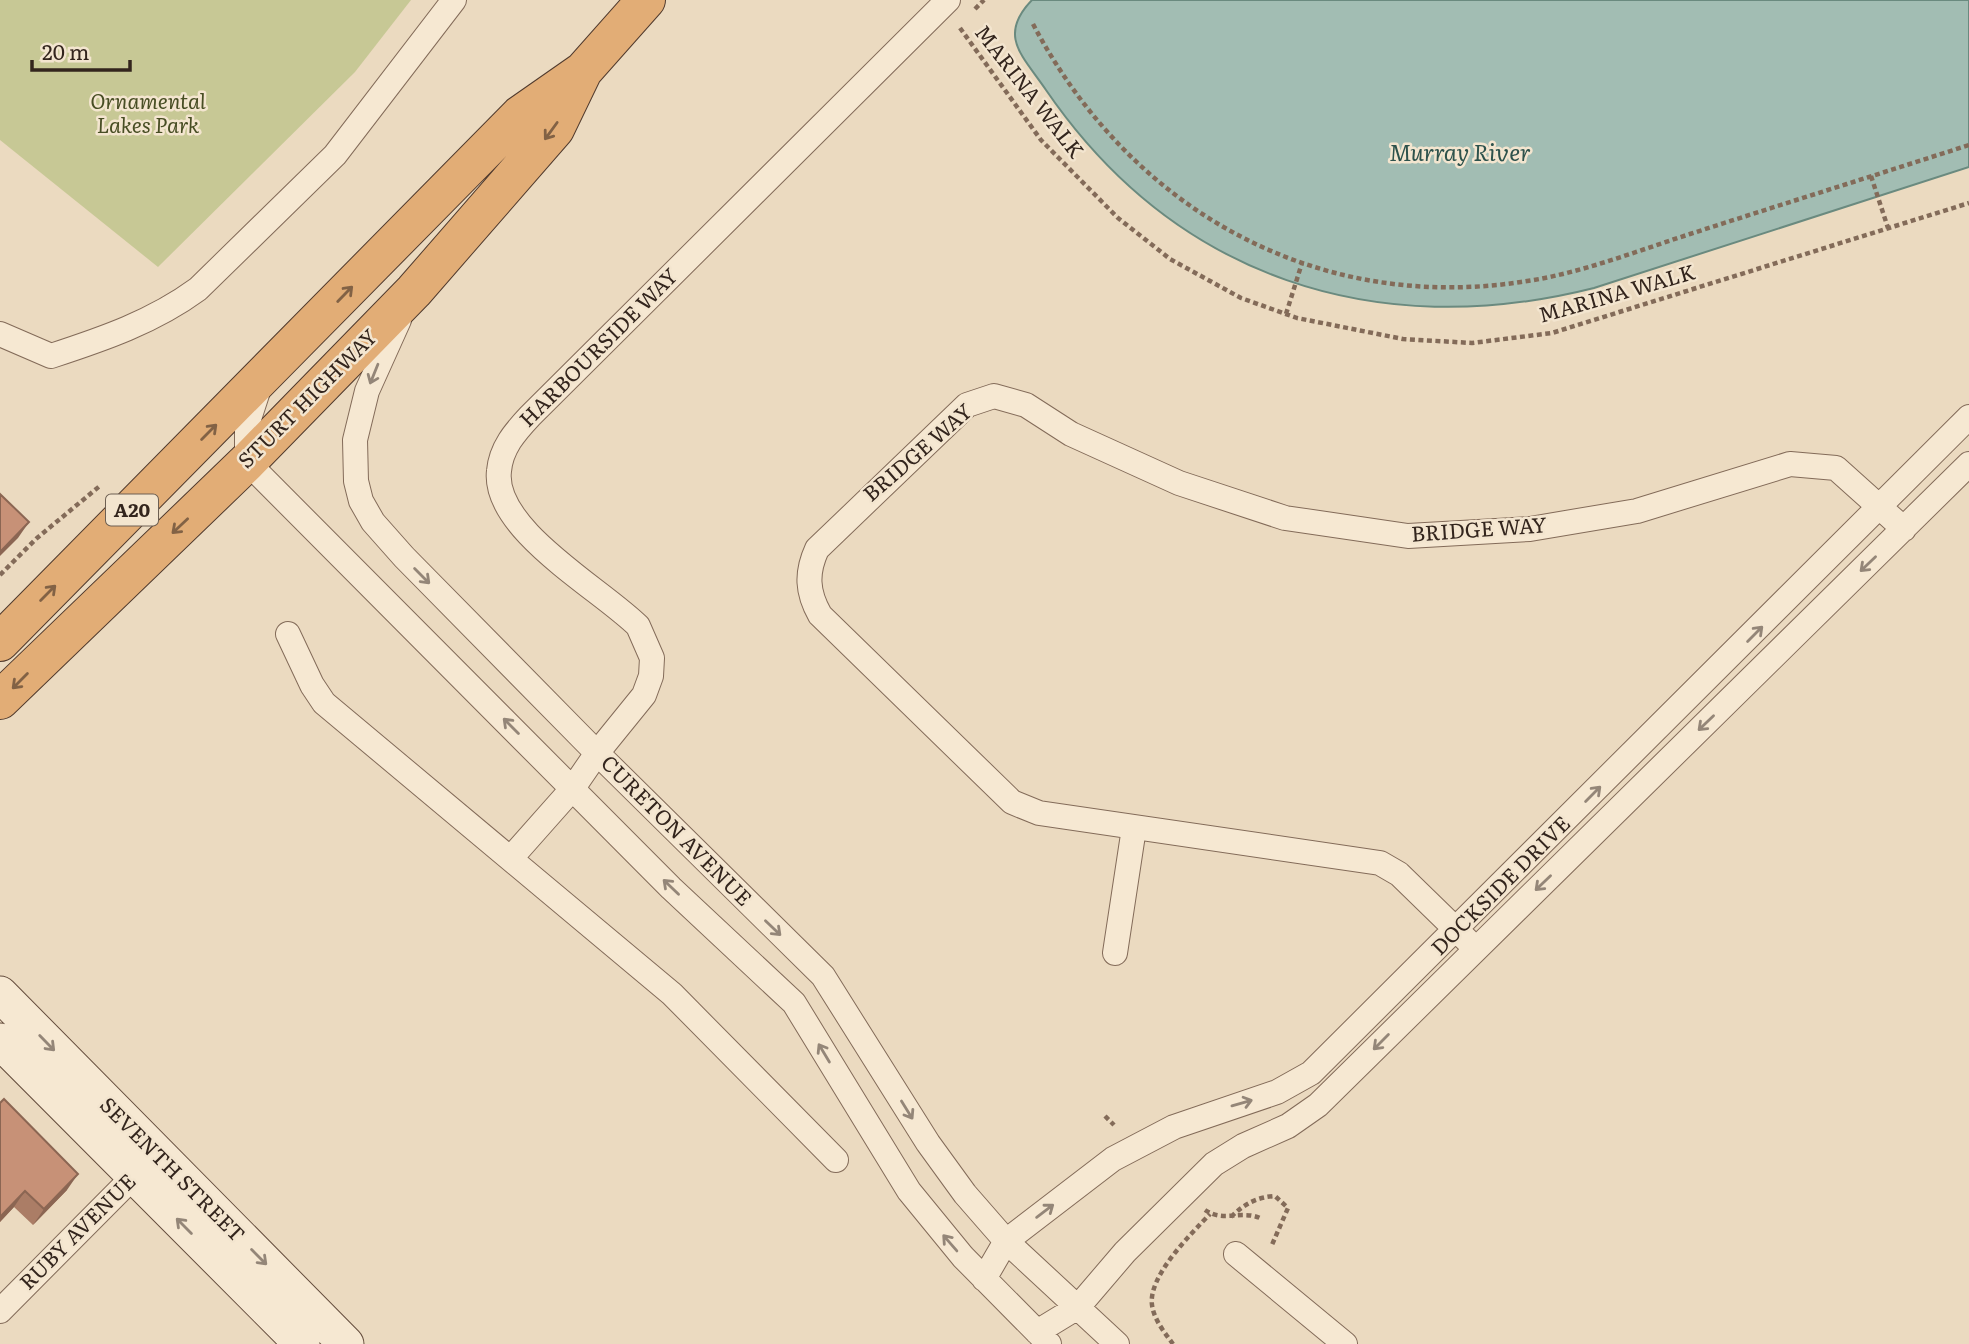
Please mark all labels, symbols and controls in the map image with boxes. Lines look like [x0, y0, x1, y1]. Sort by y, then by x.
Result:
street label: MARINA WALK [969, 17, 1093, 164]
scale bar [32, 28, 130, 72]
text: 20 m [42, 35, 89, 66]
park label: Ornamental Lakes Park [90, 84, 206, 139]
one-way arrow [544, 121, 558, 140]
water label: Murray River [1389, 134, 1531, 168]
street label: MARINA WALK [1534, 254, 1698, 329]
street label: HARBOURSIDE WAY [511, 260, 684, 433]
one-way arrow [337, 285, 354, 302]
street label: STURT HIGHWAY [229, 320, 383, 474]
one-way arrow [366, 363, 379, 385]
street label: BRIDGE WAY [855, 395, 978, 507]
one-way arrow [200, 424, 217, 441]
road number: A20 [106, 495, 158, 526]
street label: BRIDGE WAY [1410, 507, 1548, 548]
one-way arrow [171, 518, 189, 534]
one-way arrow [1860, 555, 1877, 572]
one-way arrow [414, 567, 431, 584]
one-way arrow [40, 585, 57, 602]
one-way arrow [1746, 625, 1763, 642]
one-way arrow [11, 672, 28, 689]
one-way arrow [1698, 715, 1715, 732]
one-way arrow [503, 718, 520, 735]
street label: CURETON AVENUE [595, 747, 760, 912]
one-way arrow [1585, 786, 1602, 803]
street label: DOCKSIDE DRIVE [1422, 807, 1576, 961]
one-way arrow [1535, 874, 1552, 891]
one-way arrow [663, 879, 680, 896]
one-way arrow [765, 919, 782, 936]
one-way arrow [39, 1034, 56, 1051]
one-way arrow [1373, 1034, 1390, 1051]
one-way arrow [817, 1044, 831, 1064]
street label: SEVENTH STREET [94, 1089, 253, 1248]
one-way arrow [1231, 1095, 1253, 1108]
one-way arrow [900, 1100, 915, 1119]
street label: RUBY AVENUE [11, 1165, 141, 1295]
one-way arrow [1035, 1204, 1053, 1219]
one-way arrow [176, 1218, 193, 1235]
one-way arrow [942, 1234, 958, 1252]
one-way arrow [250, 1249, 267, 1266]

